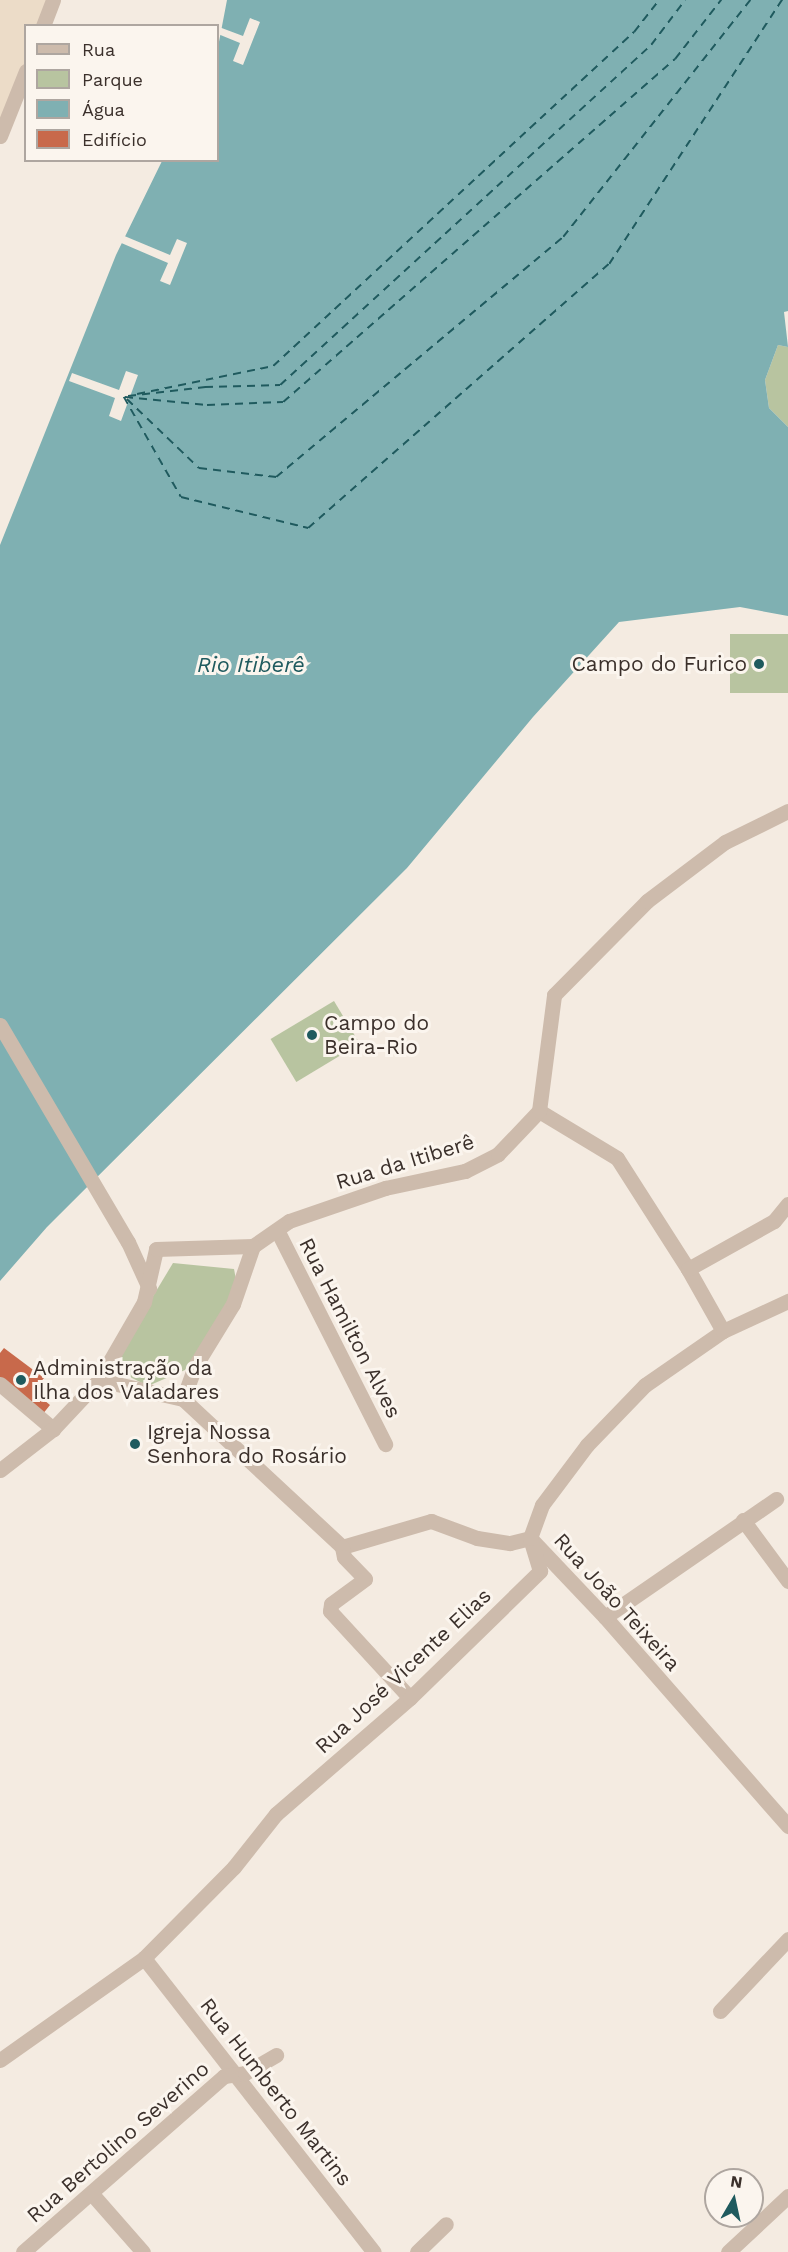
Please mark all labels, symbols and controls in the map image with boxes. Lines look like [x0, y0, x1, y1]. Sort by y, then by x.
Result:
legend [24, 24, 219, 162]
text: Rua [82, 39, 115, 60]
text: Parque [82, 69, 143, 90]
text: Água [82, 99, 125, 120]
text: Edifício [82, 129, 147, 150]
place label: Campo do Furico [571, 651, 747, 677]
water label: Rio Itiberê [197, 652, 305, 678]
marker: Campo do Furico [752, 657, 766, 671]
place label: Campo do Beira-Rio [324, 1010, 429, 1060]
marker: Campo do Beira-Rio [305, 1028, 319, 1042]
street label: Rua da Itiberê [332, 1129, 478, 1195]
street label: Rua Hamilton Alves [293, 1233, 407, 1423]
place label: Administração da Ilha dos Valadares [33, 1355, 221, 1405]
marker: Administração da Ilha dos Valadares [14, 1373, 28, 1387]
place label: Igreja Nossa Senhora do Rosário [147, 1419, 347, 1469]
marker: Igreja Nossa Senhora do Rosário [128, 1437, 142, 1451]
street label: Rua João Teixeira [548, 1527, 686, 1677]
street label: Rua José Vicente Elias [309, 1582, 497, 1760]
street label: Rua Humberto Martins [195, 1993, 357, 2191]
street label: Rua Bertolino Severino [22, 2056, 214, 2228]
north arrow [704, 2168, 764, 2228]
text: N [729, 2171, 744, 2192]

